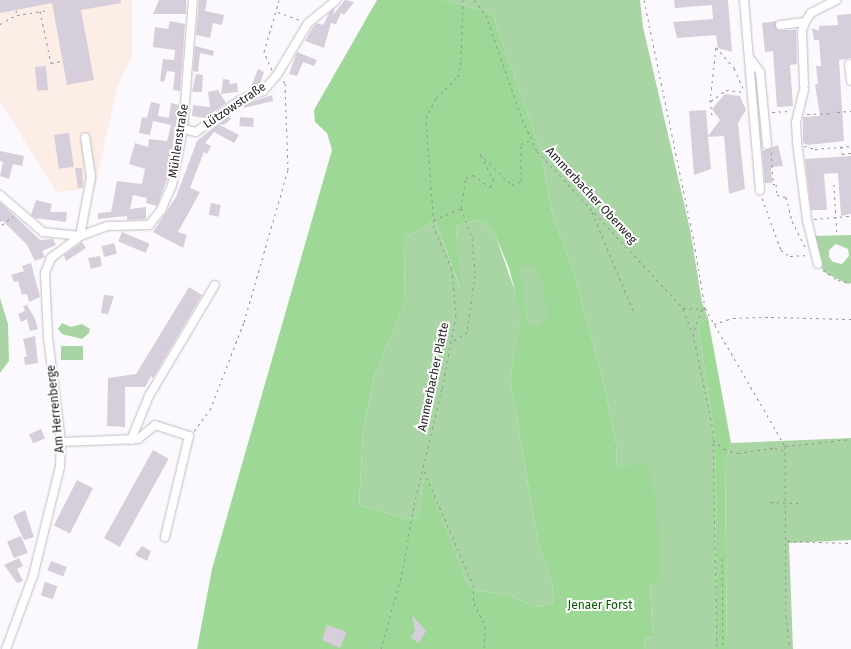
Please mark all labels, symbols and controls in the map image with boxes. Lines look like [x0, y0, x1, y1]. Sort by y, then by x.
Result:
street label: Lützowstraße [201, 80, 269, 132]
street label: Mühlenstraße [166, 103, 192, 179]
street label: Ammerbacher Oberweg [542, 145, 640, 247]
street label: Ammerbacher Platte [415, 321, 453, 433]
street label: Am Herrenberge [44, 364, 68, 454]
park label: Jenaer Forst [568, 599, 632, 613]

